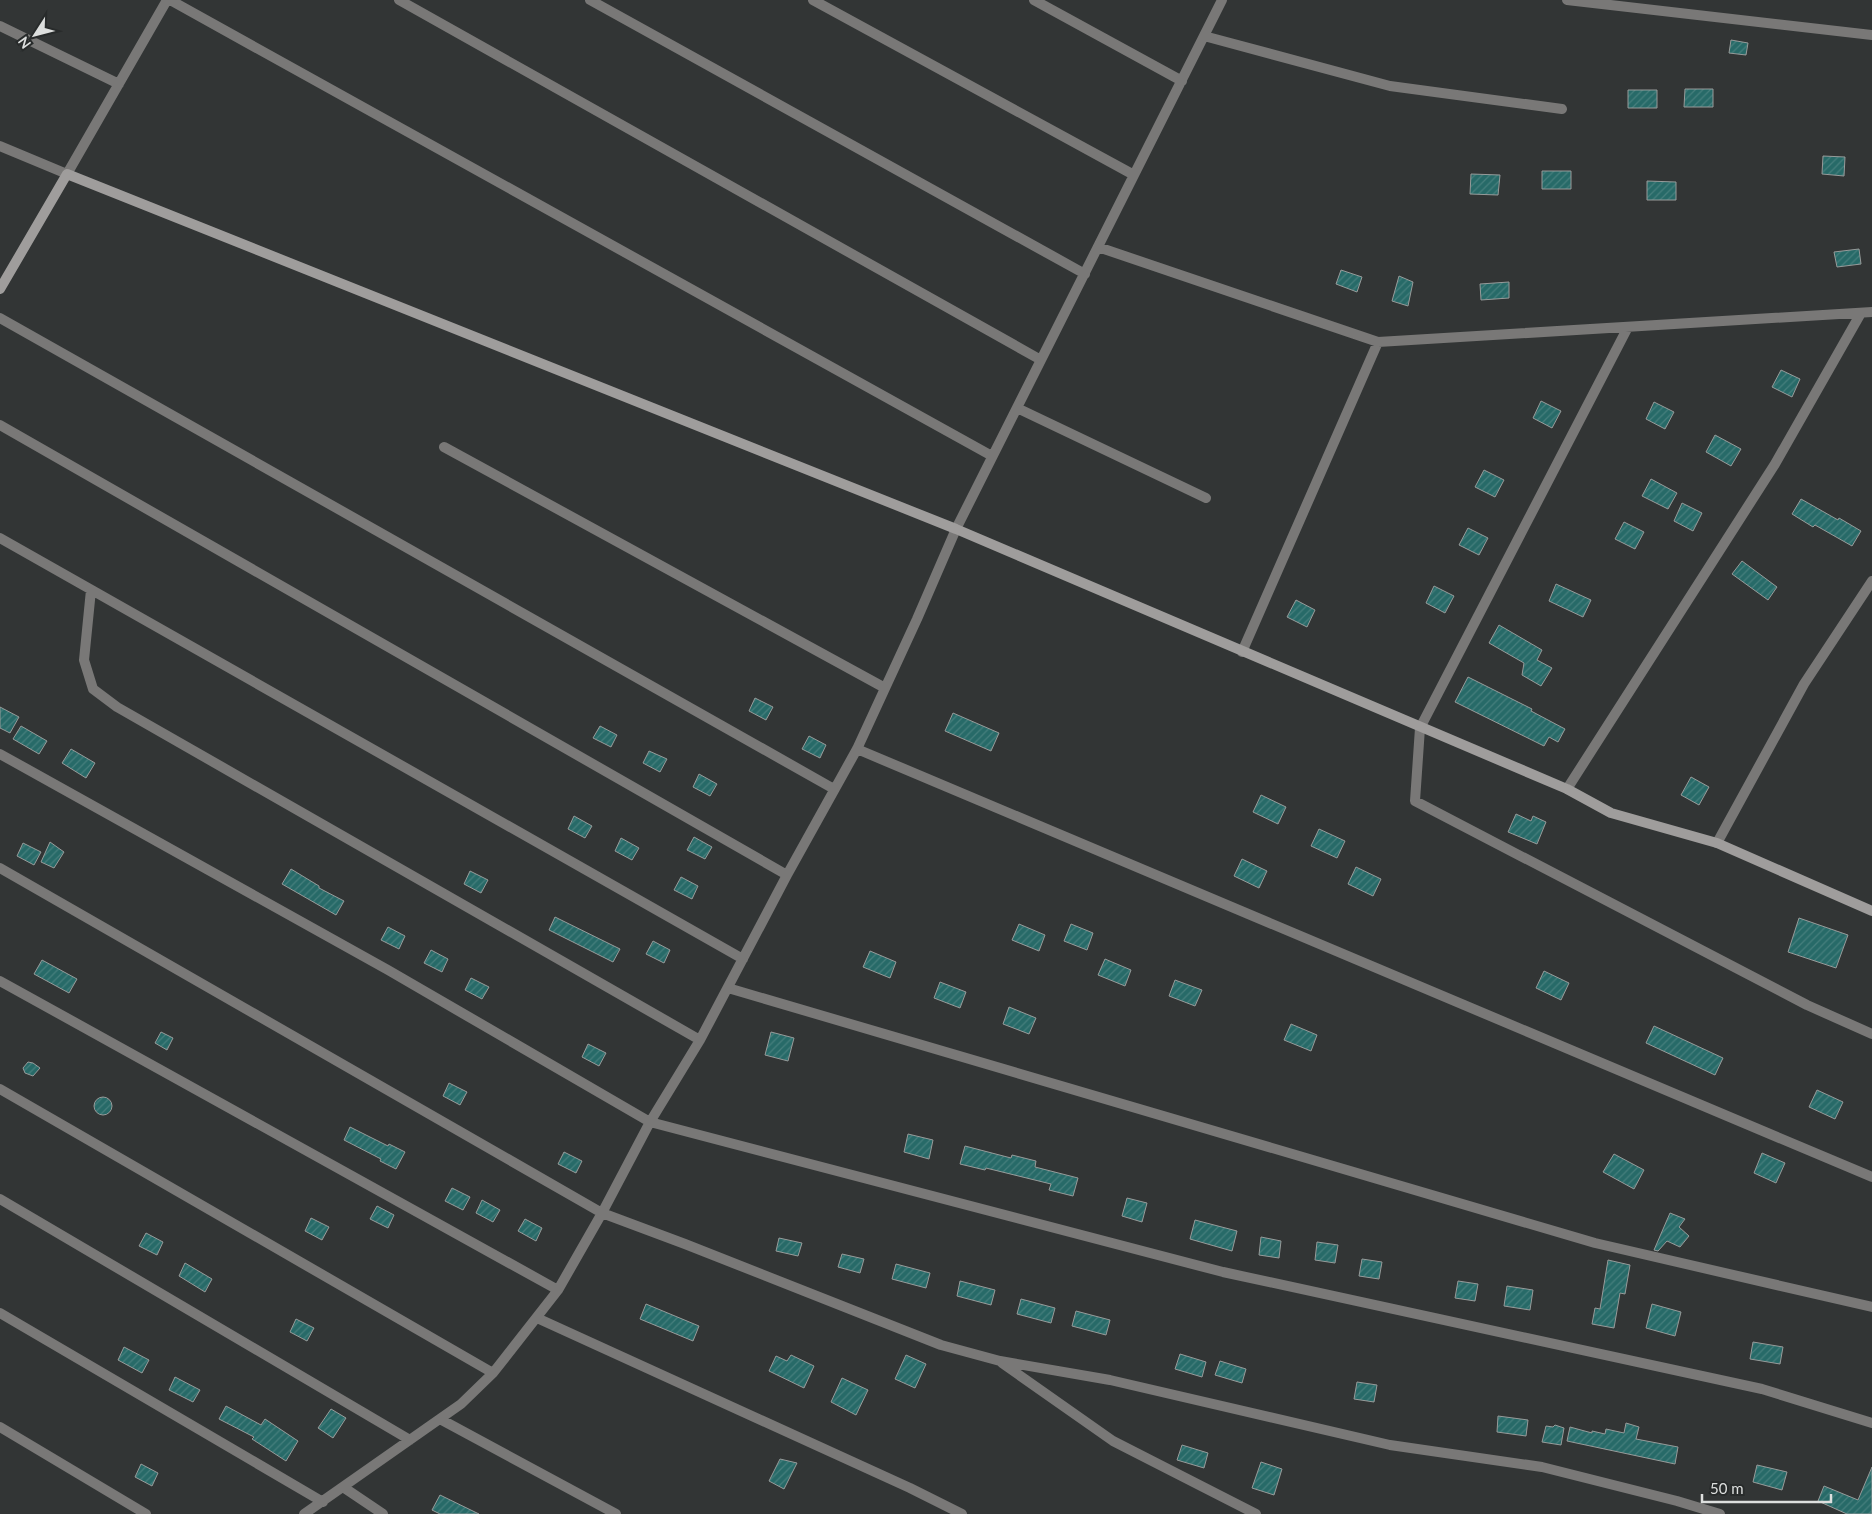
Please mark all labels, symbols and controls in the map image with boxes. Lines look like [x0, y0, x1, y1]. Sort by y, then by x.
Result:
north arrow [10, 10, 60, 60]
text: N [14, 34, 34, 52]
scale bar [1702, 1472, 1831, 1504]
text: 50 m [1710, 1479, 1744, 1497]

